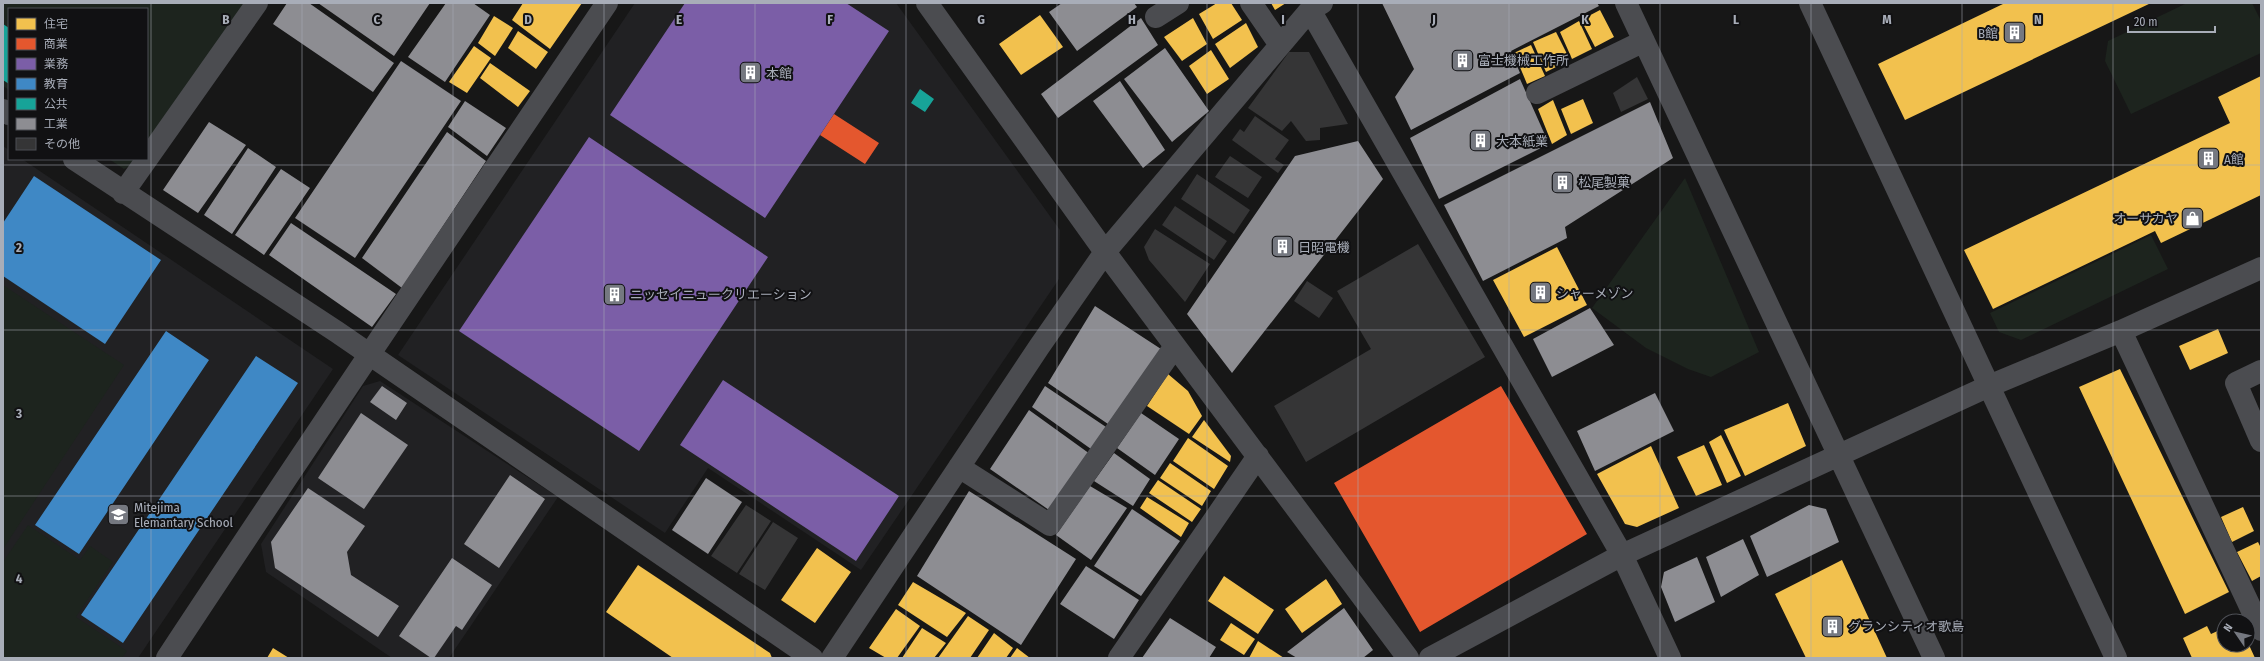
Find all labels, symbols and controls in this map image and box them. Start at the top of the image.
legend [8,8,148,160]
scale bar [2128,8,2215,34]
text: B [222,12,230,27]
text: C [374,12,381,27]
text: D [524,12,532,27]
text: E [676,12,682,27]
text: F [827,12,833,27]
text: G [977,12,985,27]
text: H [1128,12,1136,27]
text: I [1281,12,1285,27]
text: J [1431,12,1436,27]
text: K [1581,12,1589,27]
text: L [1733,12,1739,27]
text: M [1882,12,1892,27]
text: N [2034,12,2042,27]
text: 20 m [2134,15,2158,29]
text: 住宅 [44,17,68,31]
building icon: B館 [2001,20,2027,46]
place label: B館 [1978,26,1998,41]
text: 商業 [44,37,68,51]
building icon: 富士機械工作所 [1449,47,1475,73]
place label: 富士機械工作所 [1478,53,1569,68]
text: 業務 [44,57,68,71]
building icon: 本館 [737,60,763,86]
place label: 本館 [766,66,792,81]
text: 教育 [44,77,68,91]
text: 公共 [44,97,68,111]
text: 工業 [44,117,68,131]
building icon: 大本紙業 [1467,128,1493,154]
place label: 大本紙業 [1496,134,1548,149]
text: その他 [44,137,80,151]
building icon: A館 [2195,146,2221,172]
place label: A館 [2224,152,2244,167]
building icon: 松尾製菓 [1550,169,1576,195]
place label: 松尾製菓 [1578,175,1630,190]
shop icon: オーサカヤ [2180,205,2206,231]
place label: オーサカヤ [2113,211,2178,226]
building icon: 日昭電機 [1269,234,1295,260]
text: 2 [15,240,22,255]
place label: 日昭電機 [1298,240,1350,255]
building icon: シャーメゾン [1527,280,1553,306]
building icon: ニッセイニュークリエーション [601,281,627,307]
place label: シャーメゾン [1556,286,1633,301]
place label: ニッセイニュークリエーション [630,287,812,302]
text: 3 [15,406,22,421]
place label: Mitejima Elemantary School [134,500,233,530]
school or university icon: Mitejima Elemantary School [106,501,132,527]
text: 4 [16,571,23,586]
building icon: グランシティオ歌島 [1819,613,1845,639]
north arrow [2216,613,2256,653]
place label: グランシティオ歌島 [1848,619,1964,634]
text: N [2221,621,2235,634]

